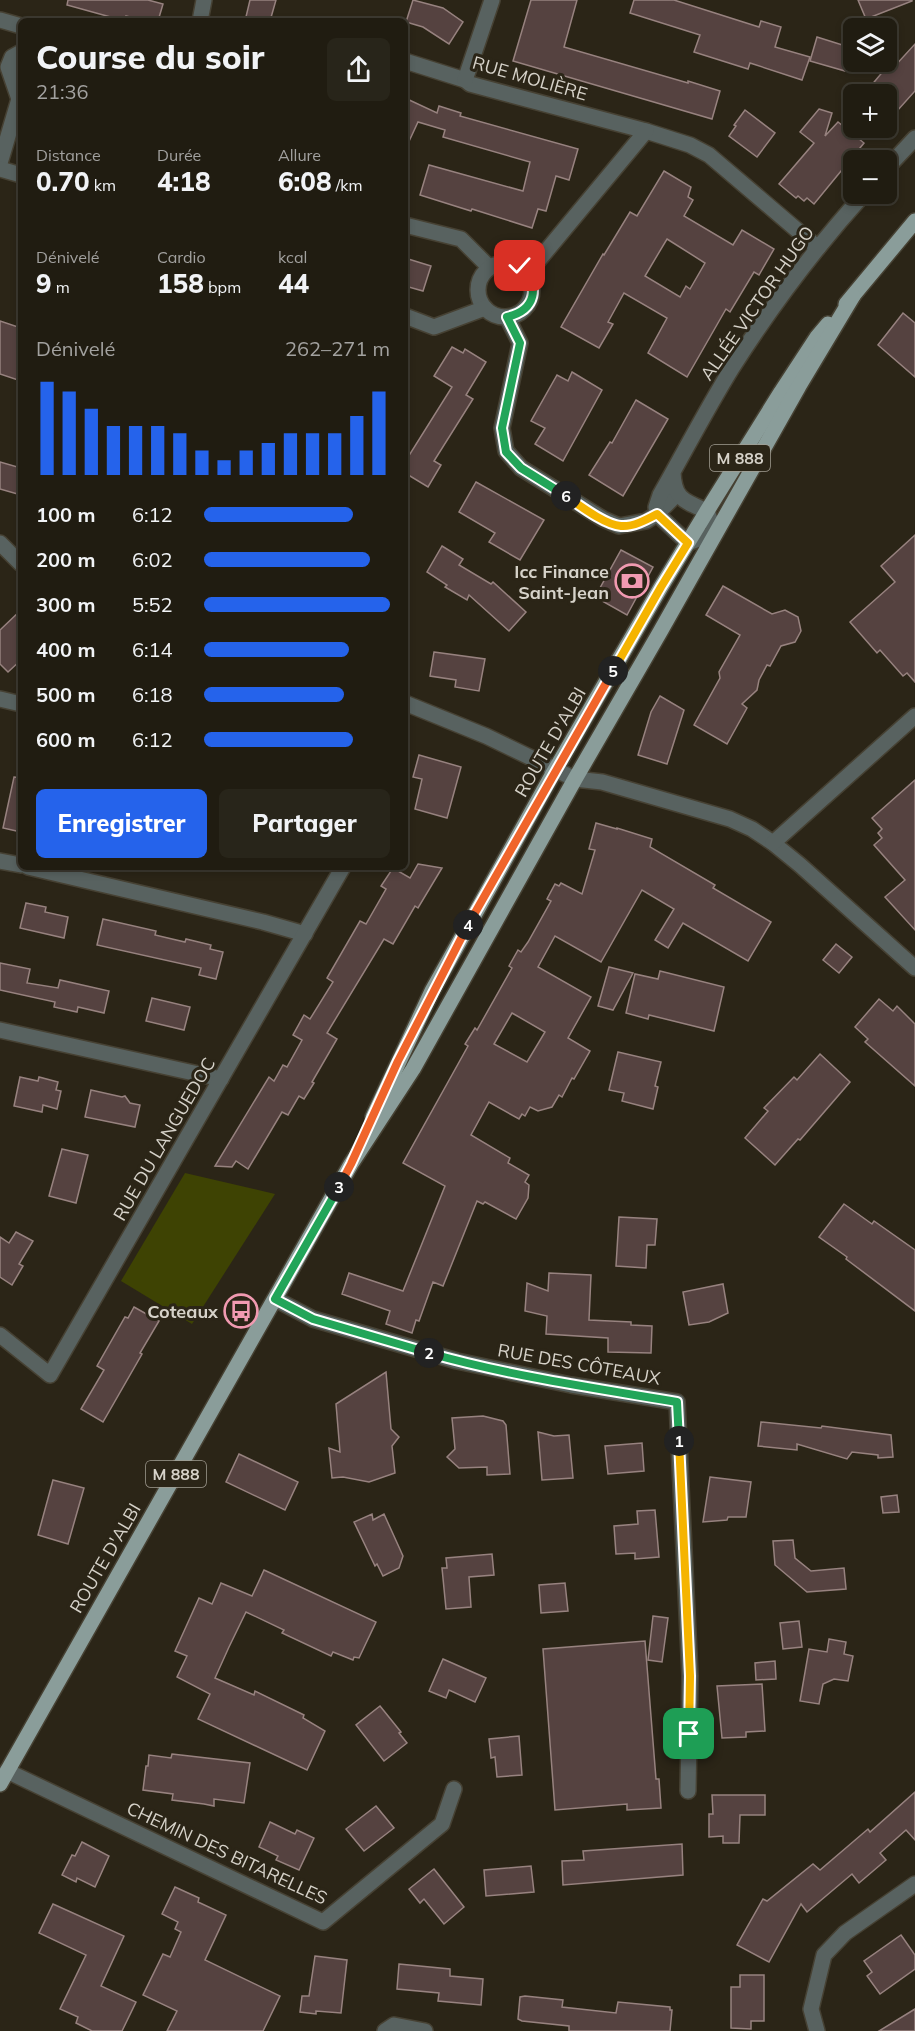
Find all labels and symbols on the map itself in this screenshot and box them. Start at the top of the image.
street label: RUE MOLIÈRE [470,51,590,105]
street label: ALLÉE VICTOR HUGO [695,221,819,385]
pin [494,240,545,291]
road number: M 888 [710,445,770,471]
pin: 6 [551,481,581,511]
place label: Icc Finance Saint-Jean [514,560,609,604]
bank icon: Icc Finance Saint-Jean [614,563,650,599]
pin: 5 [598,656,628,686]
street label: ROUTE D'ALBI [509,683,591,801]
pin: 4 [453,910,483,940]
street label: RUE DU LANGUEDOC [108,1053,220,1225]
pin: 3 [324,1172,354,1202]
bus stop icon: Coteaux [223,1293,259,1329]
place label: Coteaux [147,1300,219,1323]
pin: 2 [414,1338,444,1368]
street label: RUE DES CÔTEAUX [496,1338,662,1390]
pin: 1 [664,1426,694,1456]
road number: M 888 [146,1461,206,1487]
street label: ROUTE D'ALBI [64,1499,146,1617]
pin [663,1708,714,1759]
street label: CHEMIN DES BITARELLES [123,1796,331,1910]

